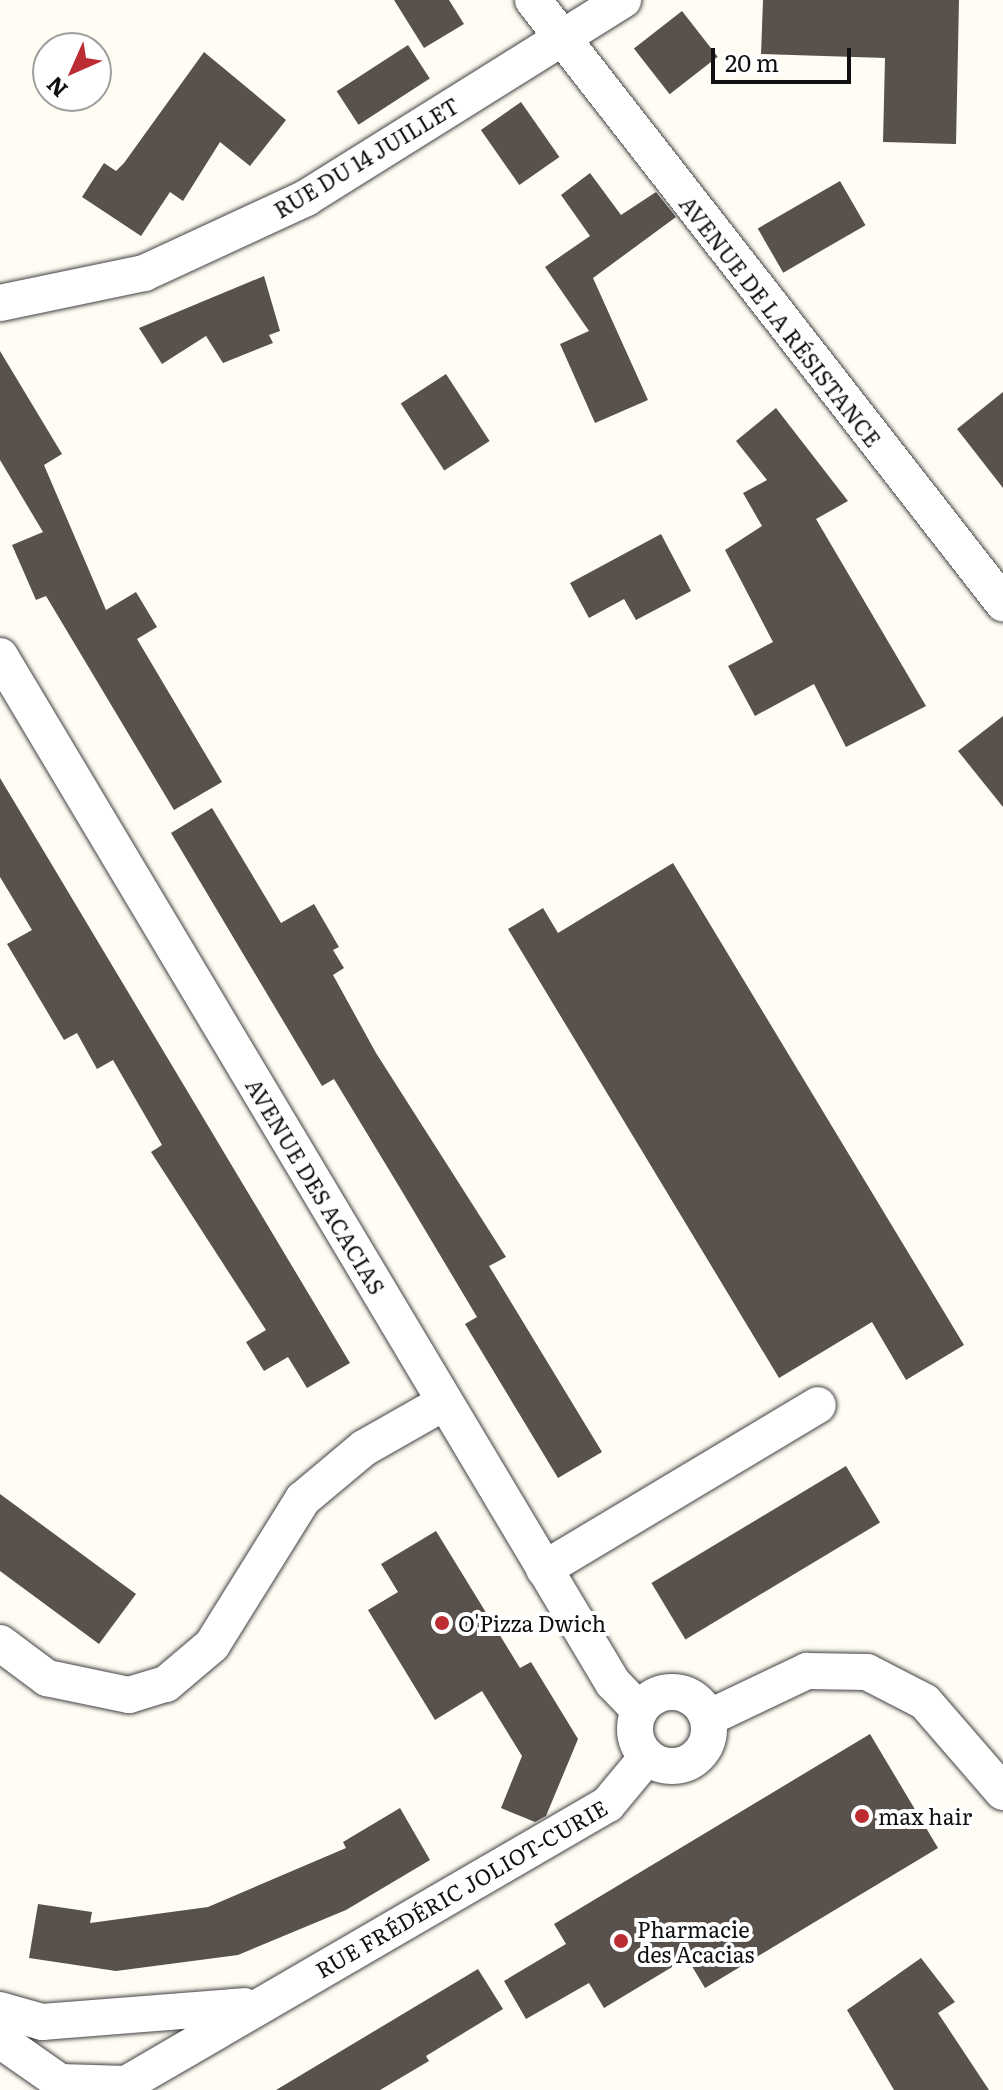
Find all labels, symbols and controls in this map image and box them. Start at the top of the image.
north arrow [32,32,112,112]
scale bar [715,32,855,82]
text: 20 m [725,44,779,79]
text: N [38,70,74,106]
street label: RUE DU 14 JUILLET [269,91,463,223]
street label: AVENUE DE LA RÉSISTANCE [675,190,887,452]
street label: AVENUE DES ACACIAS [241,1073,391,1299]
place label: O'Pizza Dwich [458,1610,606,1636]
marker: O'Pizza Dwich [433,1614,451,1632]
street label: RUE FRÉDÉRIC JOLIOT-CURIE [310,1793,612,1983]
place label: max hair [878,1803,972,1829]
marker: max hair [853,1807,871,1825]
place label: Pharmacie des Acacias [637,1915,754,1966]
marker: Pharmacie des Acacias [612,1932,630,1950]

